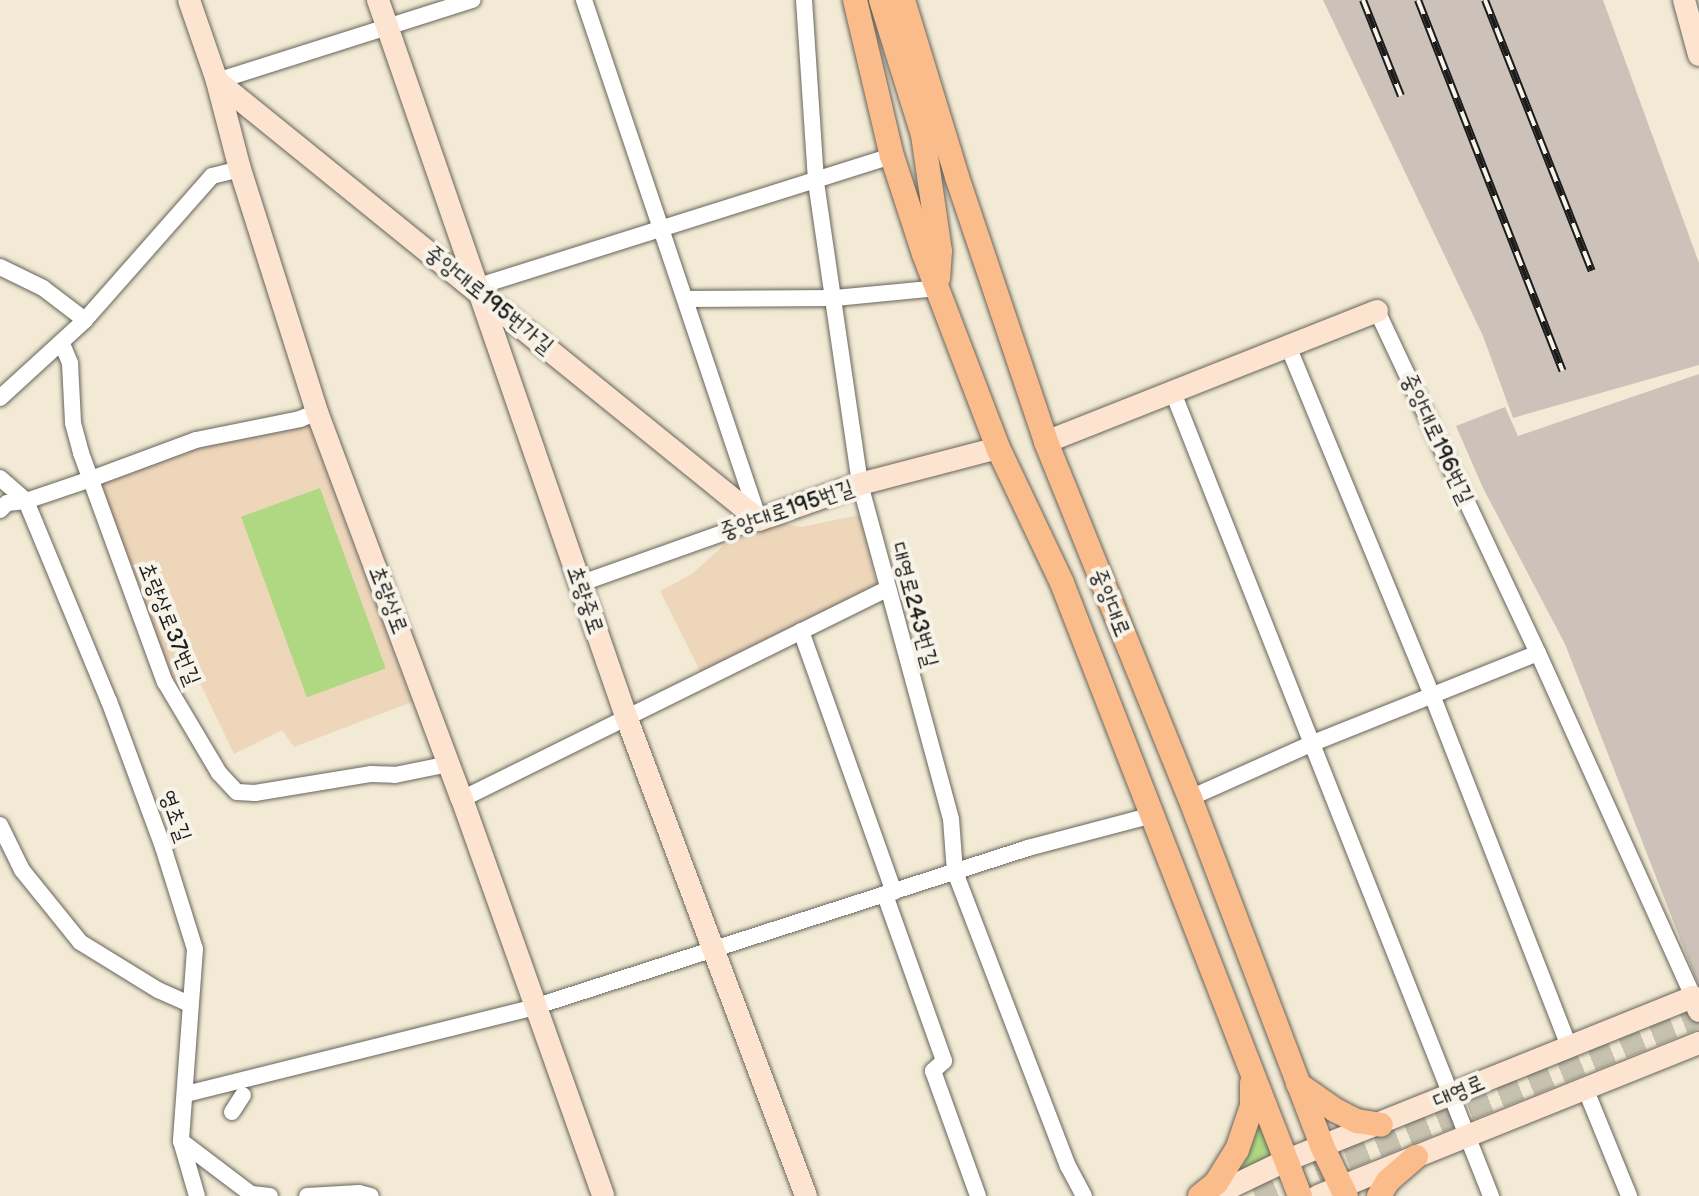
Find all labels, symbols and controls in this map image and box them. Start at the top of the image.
street label: 중앙대로195번가길 [419,240,559,360]
street label: 중앙대로196번길 [1395,370,1479,508]
street label: 중앙대로195번길 [716,475,858,545]
street label: 대영로243번길 [885,540,943,670]
street label: 초량상로37번길 [132,559,206,689]
street label: 초량상로 [363,562,413,638]
street label: 초량중로 [561,562,609,638]
street label: 중앙대로 [1084,565,1136,641]
street label: 영초길 [154,787,196,845]
street label: 대영로 [1429,1069,1489,1115]

